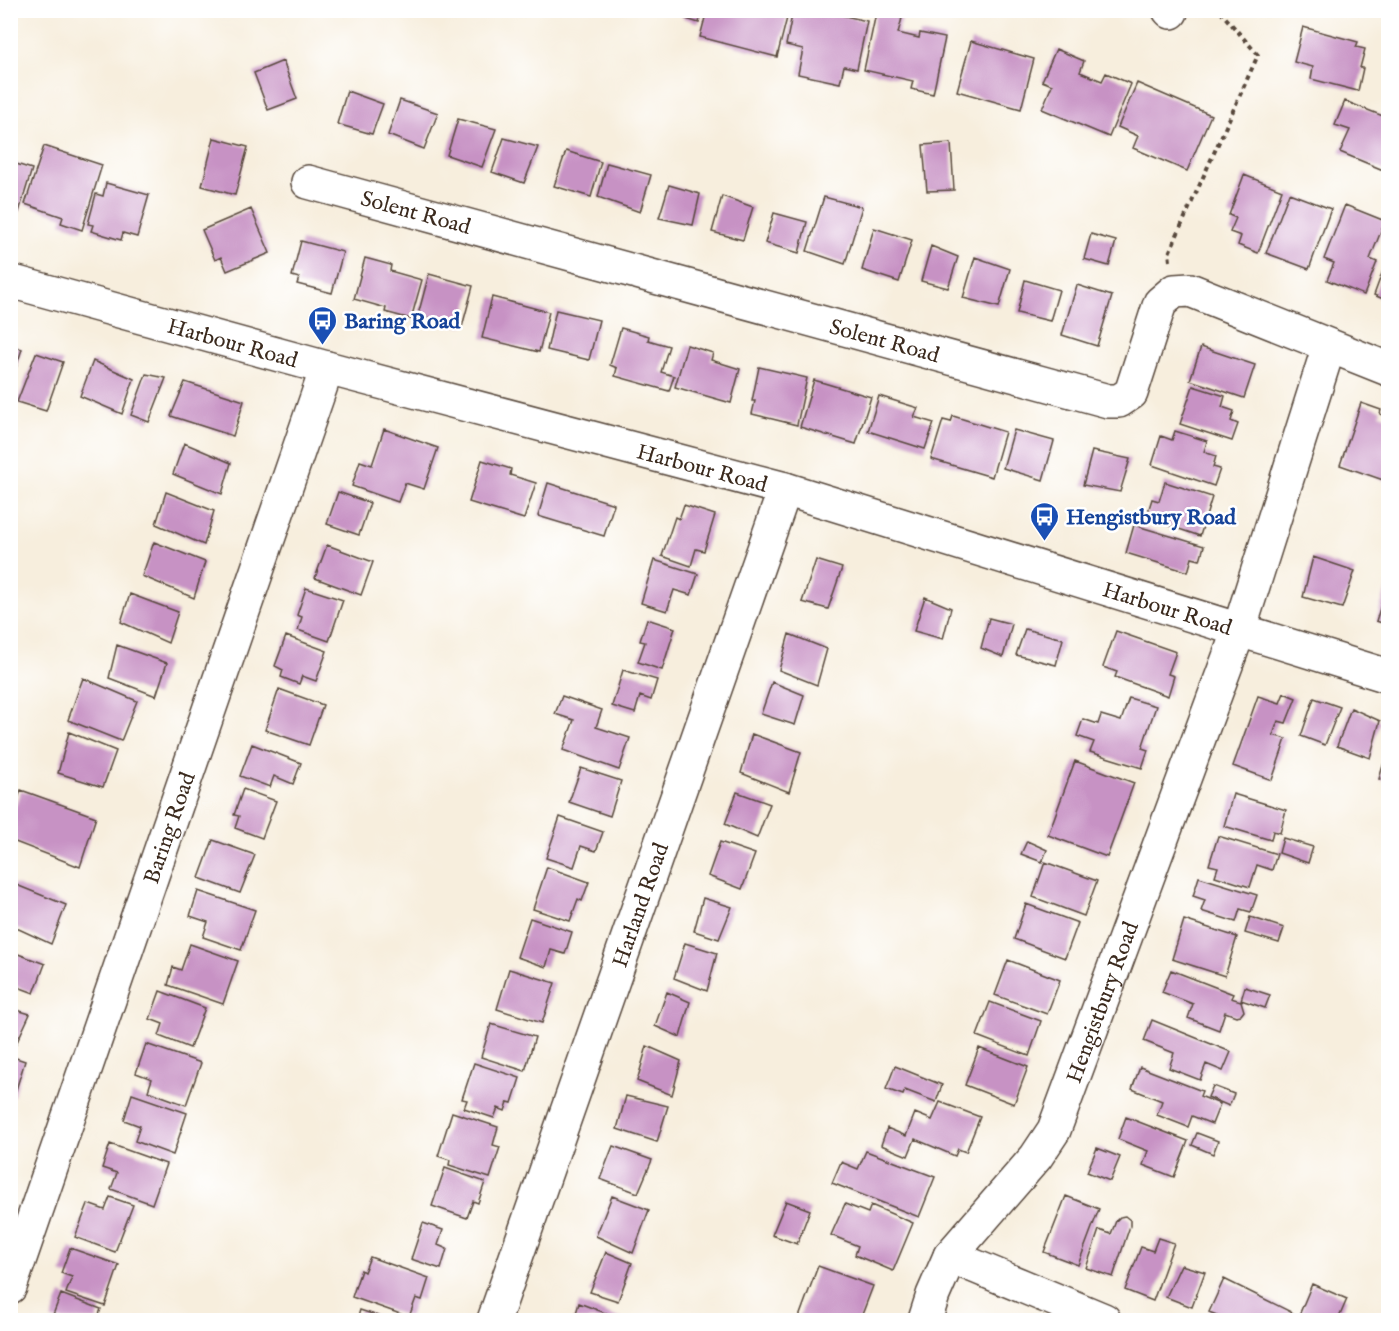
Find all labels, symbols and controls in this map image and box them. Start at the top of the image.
street label: Solent Road [357,185,474,242]
bus stop icon: Baring Road [307,304,339,346]
place label: Baring Road [344,308,461,336]
street label: Harbour Road [164,313,301,375]
street label: Solent Road [826,313,943,370]
street label: Harbour Road [633,438,771,500]
bus stop icon: Hengistbury Road [1029,500,1061,542]
place label: Hengistbury Road [1066,504,1237,532]
street label: Harbour Road [1099,576,1235,643]
street label: Baring Road [138,768,203,888]
street label: Harland Road [607,839,676,971]
street label: Hengistbury Road [1061,918,1146,1087]

